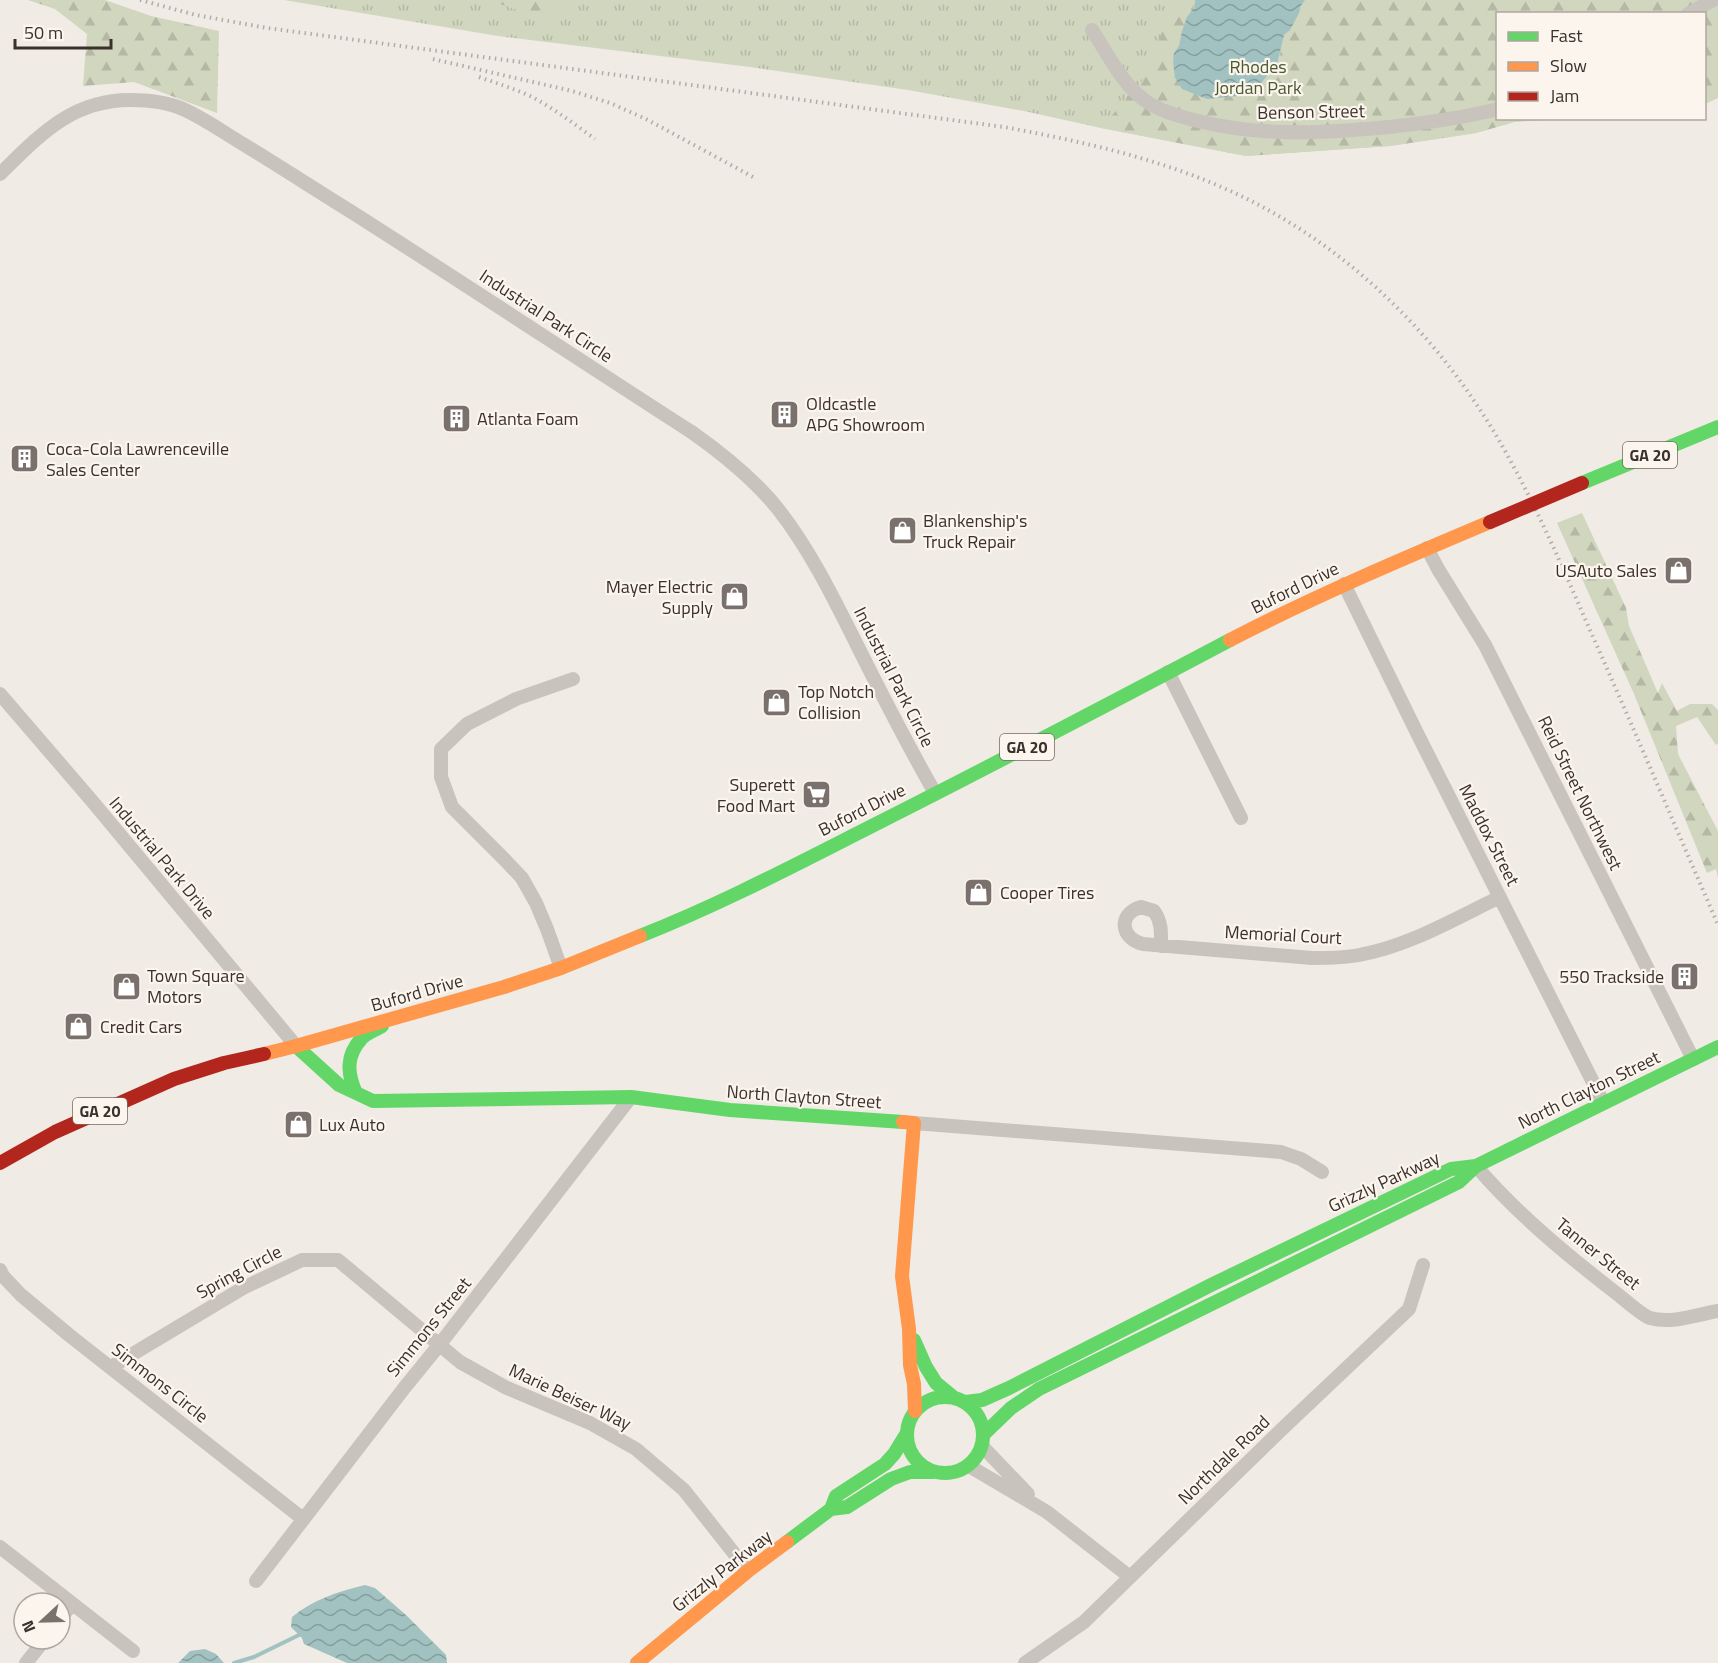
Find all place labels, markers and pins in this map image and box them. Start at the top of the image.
place label: Oldcastle APG Showroom [806,390,925,438]
building icon: Oldcastle APG Showroom [769,398,801,430]
building icon: Atlanta Foam [440,403,472,435]
place label: Atlanta Foam [477,405,579,432]
place label: Coca-Cola Lawrenceville Sales Center [46,435,229,483]
building icon: Coca-Cola Lawrenceville Sales Center [9,443,41,475]
place label: Blankenship's Truck Repair [923,507,1027,555]
shop icon: Blankenship's Truck Repair [886,515,918,547]
shop icon: USAuto Sales [1662,555,1694,587]
place label: USAuto Sales [1555,557,1657,584]
place label: Mayer Electric Supply [606,573,713,621]
shop icon: Mayer Electric Supply [718,581,750,613]
place label: Top Notch Collision [798,678,874,726]
shop icon: Top Notch Collision [761,686,793,718]
place label: Superett Food Mart [717,771,796,819]
supermarket icon: Superett Food Mart [800,779,832,811]
shop icon: Cooper Tires [963,877,995,909]
place label: Cooper Tires [1000,879,1094,906]
building icon: 550 Trackside [1669,961,1701,993]
place label: Town Square Motors [147,962,245,1010]
place label: 550 Trackside [1559,963,1664,990]
shop icon: Town Square Motors [110,970,142,1002]
shop icon: Credit Cars [63,1011,95,1043]
place label: Credit Cars [100,1013,182,1040]
shop icon: Lux Auto [282,1109,314,1141]
place label: Lux Auto [319,1111,385,1138]

